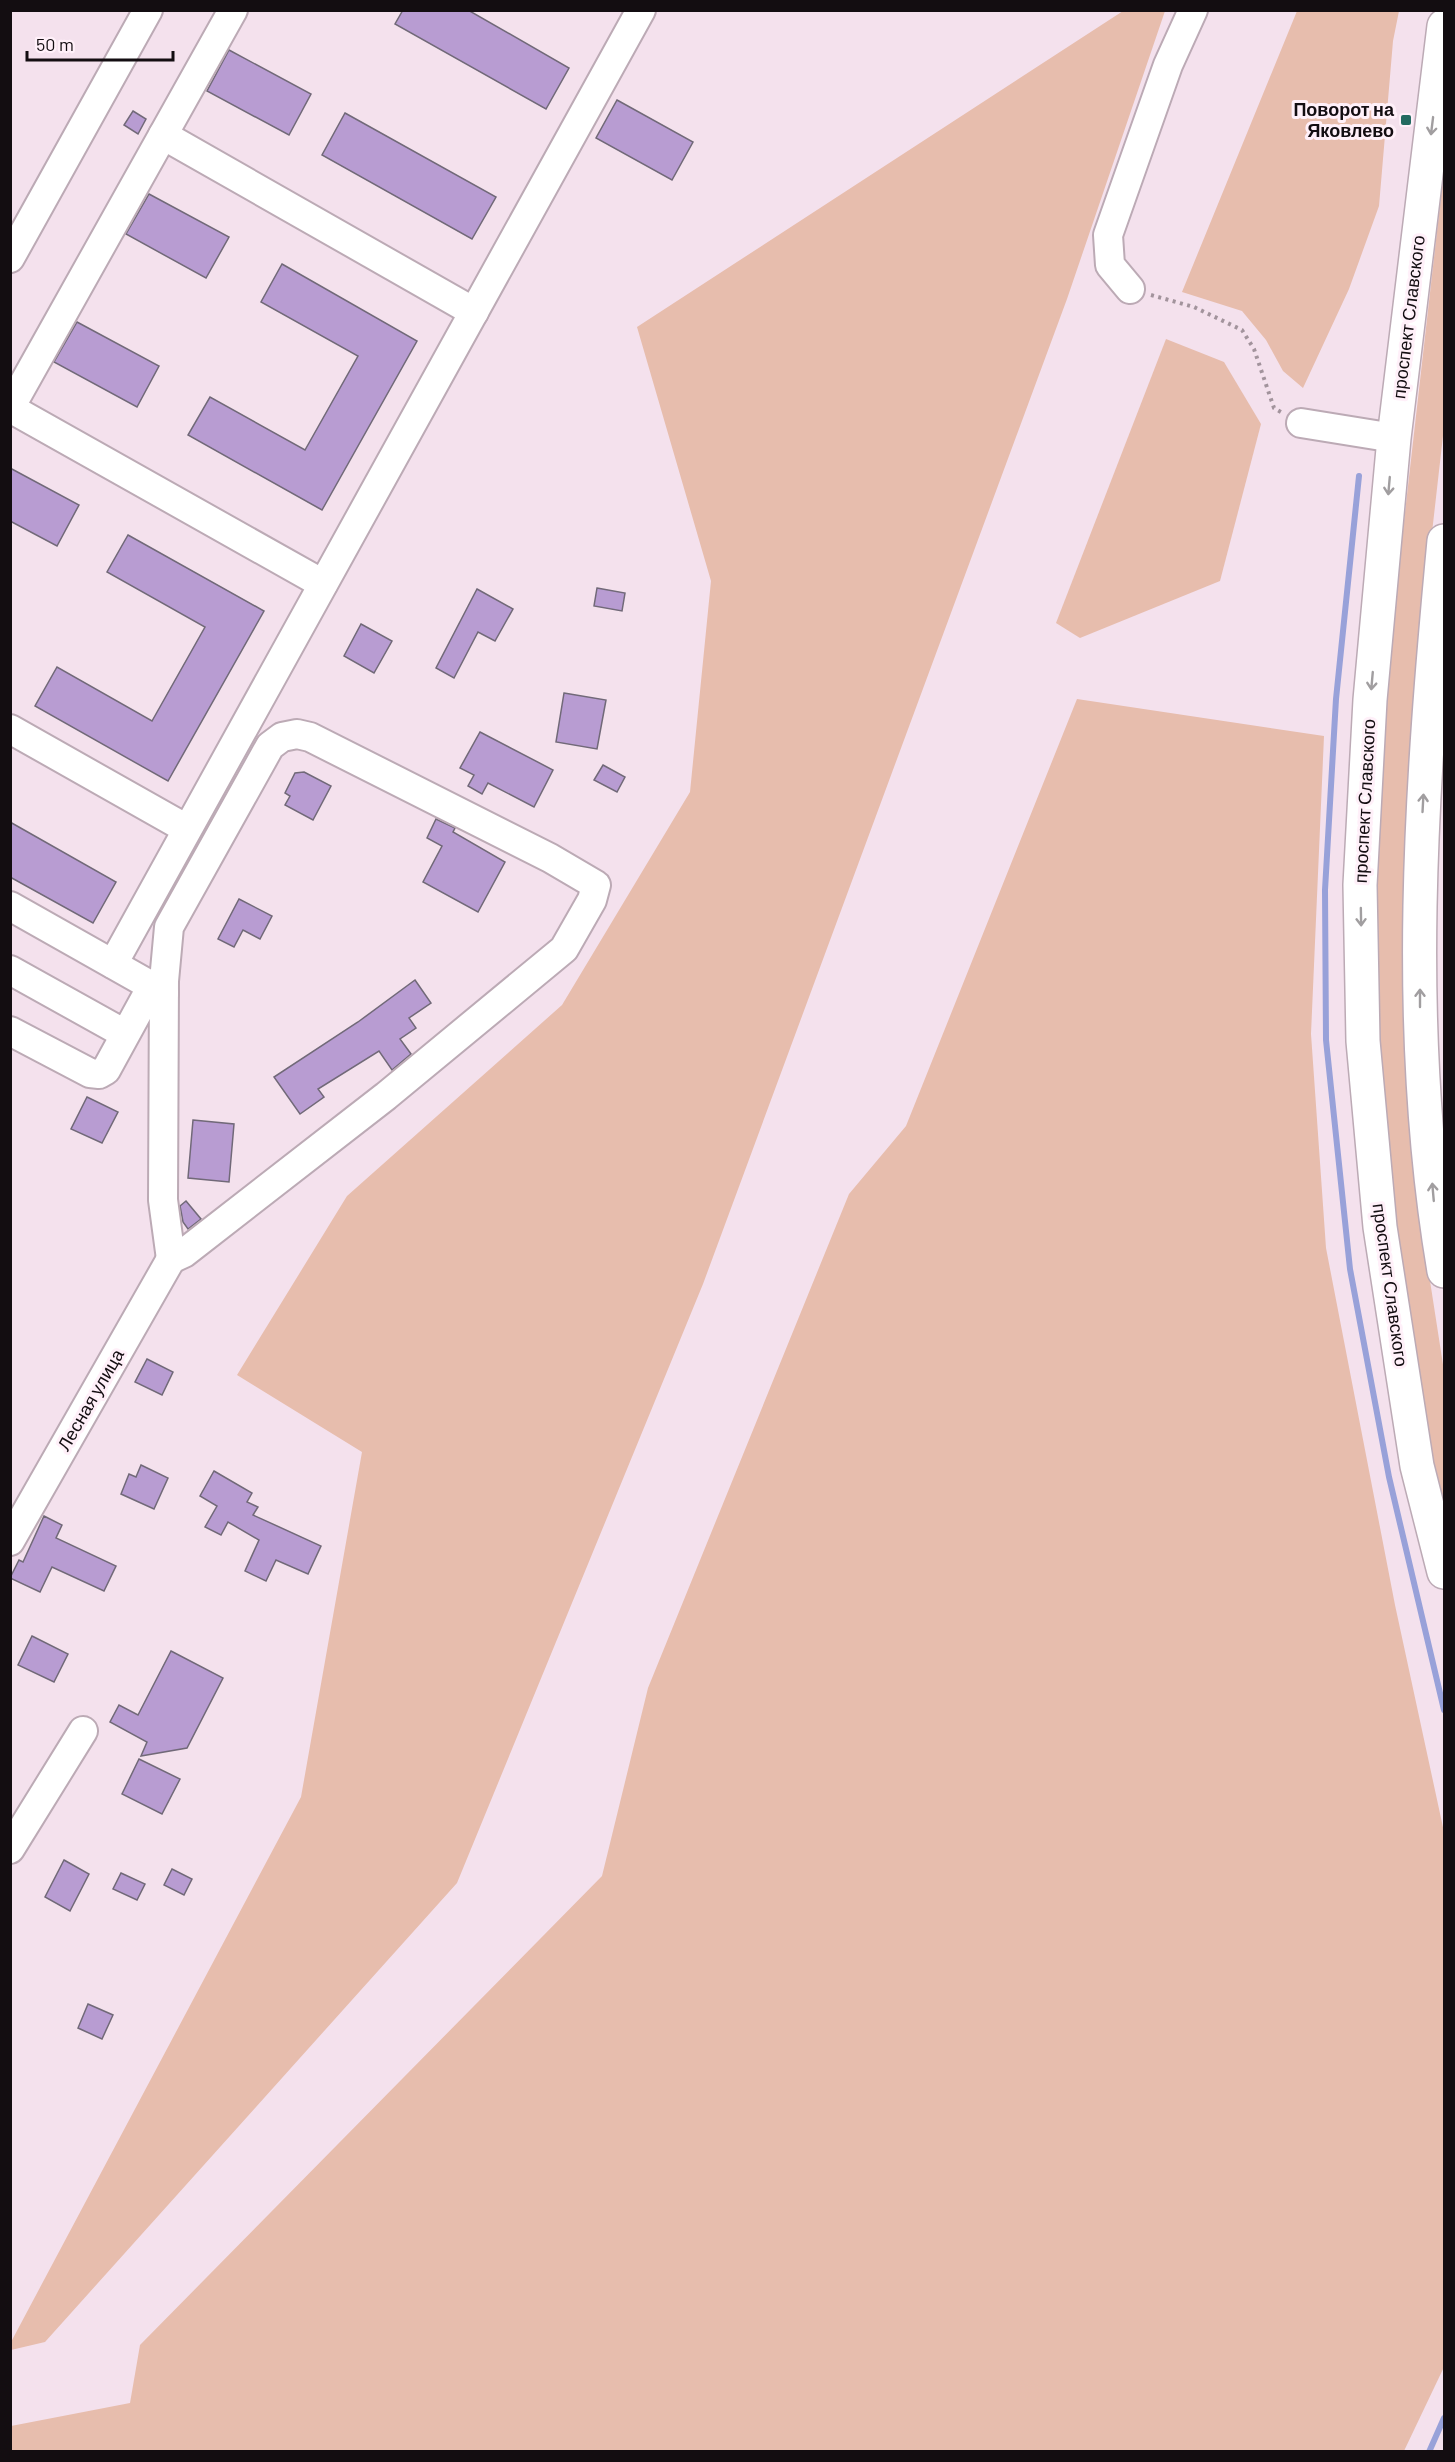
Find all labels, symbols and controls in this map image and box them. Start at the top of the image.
scale bar [27,24,172,62]
text: 50 m [36,33,74,55]
place label: Поворот на Яковлево [1293,98,1395,141]
marker: Поворот на Яковлево [1399,113,1413,127]
one-way arrow [1426,115,1437,135]
street label: проспект Славского [1387,234,1429,400]
one-way arrow [1383,476,1394,496]
one-way arrow [1366,670,1377,690]
street label: проспект Славского [1349,718,1379,884]
one-way arrow [1417,793,1428,813]
one-way arrow [1355,907,1367,927]
one-way arrow [1414,988,1426,1008]
one-way arrow [1427,1183,1438,1203]
street label: проспект Славского [1369,1202,1413,1368]
street label: Лесная улица [52,1344,129,1454]

